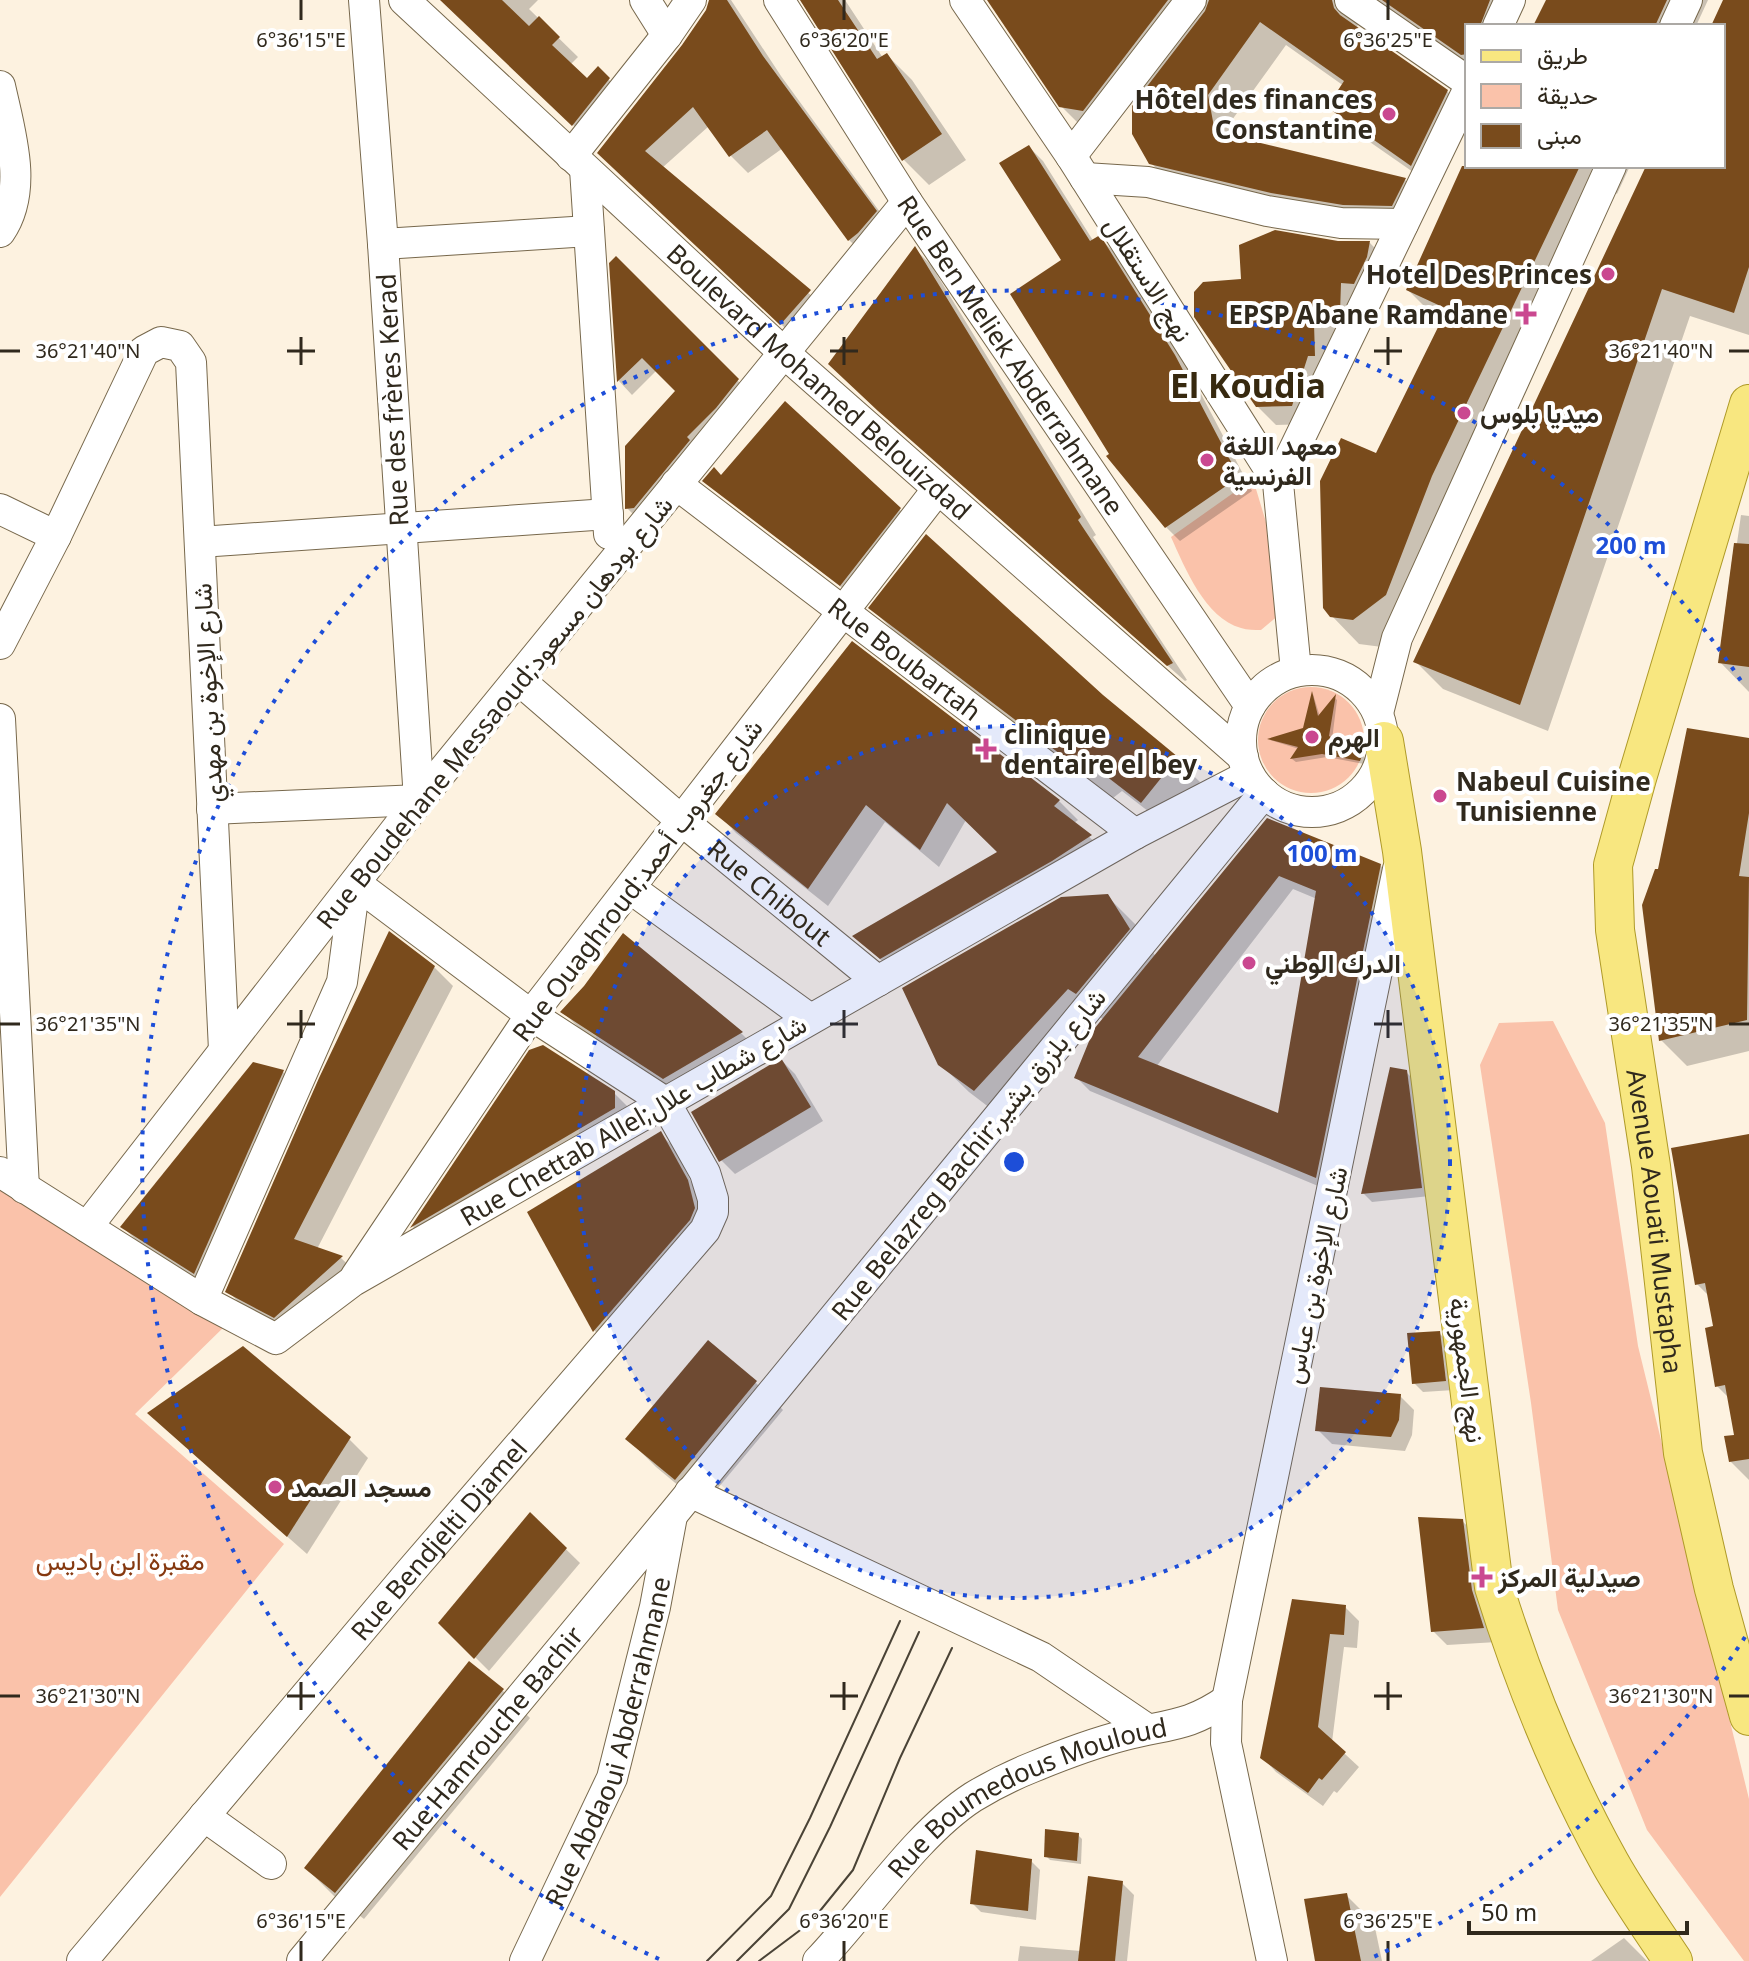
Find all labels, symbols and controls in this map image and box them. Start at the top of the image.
legend [1465,24,1725,168]
text: 6°36'15"E [256,26,346,53]
text: 6°36'20"E [799,26,889,53]
text: 6°36'25"E [1343,26,1433,53]
text: طريق [1537,38,1588,71]
text: حديقة [1537,78,1598,111]
place label: Hôtel des finances Constantine [1135,81,1373,147]
marker: Hôtel des finances Constantine [1380,105,1398,123]
text: مبنى [1537,118,1582,151]
street label: Rue Ben Meliek Abderrahmane [889,188,1133,522]
street label: نهج الاستقلال [1095,209,1202,349]
street label: Boulevard Mohamed Belouizdad [659,235,979,528]
place label: Hotel Des Princes [1366,256,1592,292]
marker: Hotel Des Princes [1599,265,1617,283]
street label: Rue des frères Kerad [367,273,417,527]
place label: EPSP Abane Ramdane [1228,296,1508,332]
marker: EPSP Abane Ramdane [1515,303,1537,325]
text: 36°21'40"N [35,337,141,364]
text: 36°21'40"N [1608,337,1714,364]
district label: El Koudia [1170,362,1326,408]
place label: ميديا بلوس [1480,395,1599,431]
marker: ميديا بلوس [1455,404,1473,422]
place label: معهد اللغة الفرنسية [1223,427,1337,493]
marker: معهد اللغة الفرنسية [1198,451,1216,469]
street label: Rue Boudehane Messaoud;شارع بودهان مسعود [307,488,681,937]
text: 200 m [1596,528,1666,561]
street label: شارع الإخوة بن مهدي [183,582,235,804]
street label: Rue Boubartah [821,589,989,729]
street label: Rue Ouaghroud;شارع جغروب أحمد [503,711,771,1050]
place label: clinique dentaire el bey [1004,716,1197,782]
place label: الهرم [1328,719,1380,755]
marker: الهرم [1303,728,1321,746]
marker: clinique dentaire el bey [975,738,997,760]
place label: Nabeul Cuisine Tunisienne [1456,763,1651,829]
marker: Nabeul Cuisine Tunisienne [1431,787,1449,805]
street label: Rue Chibout [700,831,839,954]
text: 100 m [1287,836,1357,869]
place label: الدرك الوطني [1265,945,1401,986]
marker: الدرك الوطني [1240,954,1258,972]
street label: Rue Belazreg Bachir;شارع بلزرق بشير [822,980,1114,1329]
street label: Rue Chettab Allel;شارع شطاب علال [453,1006,813,1235]
text: 36°21'35"N [35,1010,141,1037]
text: 36°21'35"N [1608,1010,1714,1037]
street label: Avenue Aouati Mustapha [1618,1067,1692,1376]
centre of rings [1000,1148,1028,1176]
street label: شارع الإخوة بن عباس [1274,1163,1357,1387]
street label: نهج الجمهورية [1440,1295,1495,1445]
street label: Rue Bendjelti Djamel [342,1431,535,1648]
place label: مسجد الصمد [291,1469,432,1505]
marker: مسجد الصمد [266,1478,284,1496]
park label: مقبرة ابن باديس [35,1542,205,1578]
place label: صيدلية المركز [1497,1559,1641,1595]
marker: صيدلية المركز [1473,1568,1491,1586]
street label: Rue Abdaoui Abderrahmane [536,1574,678,1912]
street label: Rue Hamrouche Bachir [383,1618,591,1858]
text: 36°21'30"N [35,1682,141,1709]
text: 36°21'30"N [1608,1682,1714,1709]
street label: Rue Boumedous Mouloud [879,1708,1170,1885]
scale bar [1469,1885,1687,1935]
text: 50 m [1481,1895,1537,1928]
text: 6°36'15"E [256,1907,346,1934]
text: 6°36'20"E [799,1907,889,1934]
text: 6°36'25"E [1343,1907,1433,1934]

